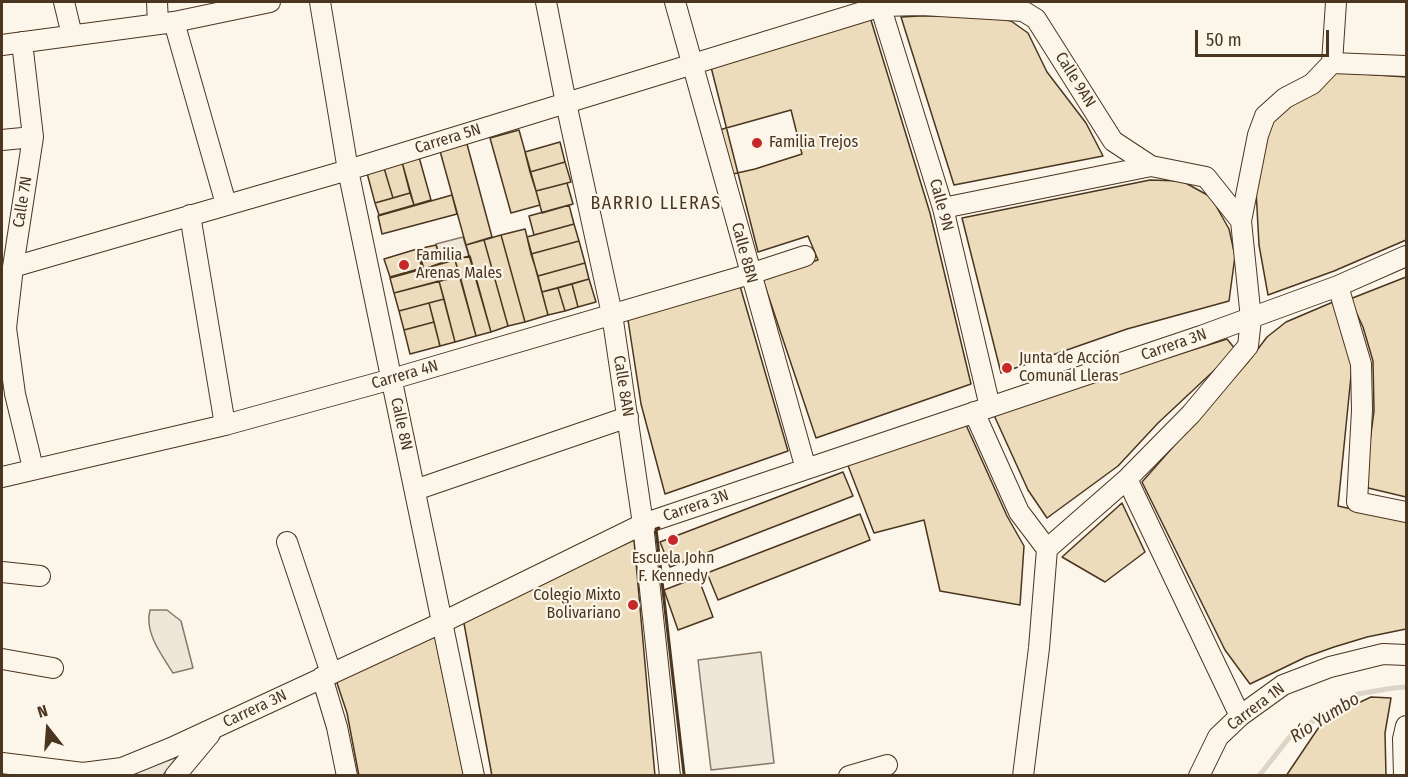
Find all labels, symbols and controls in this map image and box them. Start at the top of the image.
scale bar [1198,18,1332,56]
text: 50 m [1206,29,1242,51]
street label: Calle 9AN [1051,49,1099,111]
street label: Carrera 5N [413,120,483,158]
place label: Familia Trejos [769,133,858,153]
marker: Familia Trejos [750,136,764,150]
street label: Calle 7N [9,175,37,229]
street label: Calle 9N [925,177,957,233]
district label: BARRIO LLERAS [590,193,722,215]
street label: Calle 8BN [727,221,761,285]
place label: Familia Arenas Males [416,246,502,284]
marker: Familia Arenas Males [397,258,411,272]
street label: Carrera 3N [1139,325,1209,365]
place label: Junta de Acción Comunal Lleras [1019,349,1120,387]
street label: Calle 8AN [609,354,637,418]
street label: Carrera 4N [369,356,441,394]
marker: Junta de Acción Comunal Lleras [1000,361,1014,375]
street label: Calle 8N [386,396,416,452]
street label: Carrera 3N [661,486,731,526]
marker: Escuela John F. Kennedy [666,533,680,547]
place label: Escuela John F. Kennedy [632,549,714,587]
place label: Colegio Mixto Bolivariano [533,586,621,624]
marker: Colegio Mixto Bolivariano [626,598,640,612]
street label: Carrera 1N [1223,679,1289,735]
street label: Carrera 3N [220,686,290,732]
water label: Río Yumbo [1286,688,1364,748]
north arrow [18,699,78,759]
text: N [35,701,50,722]

